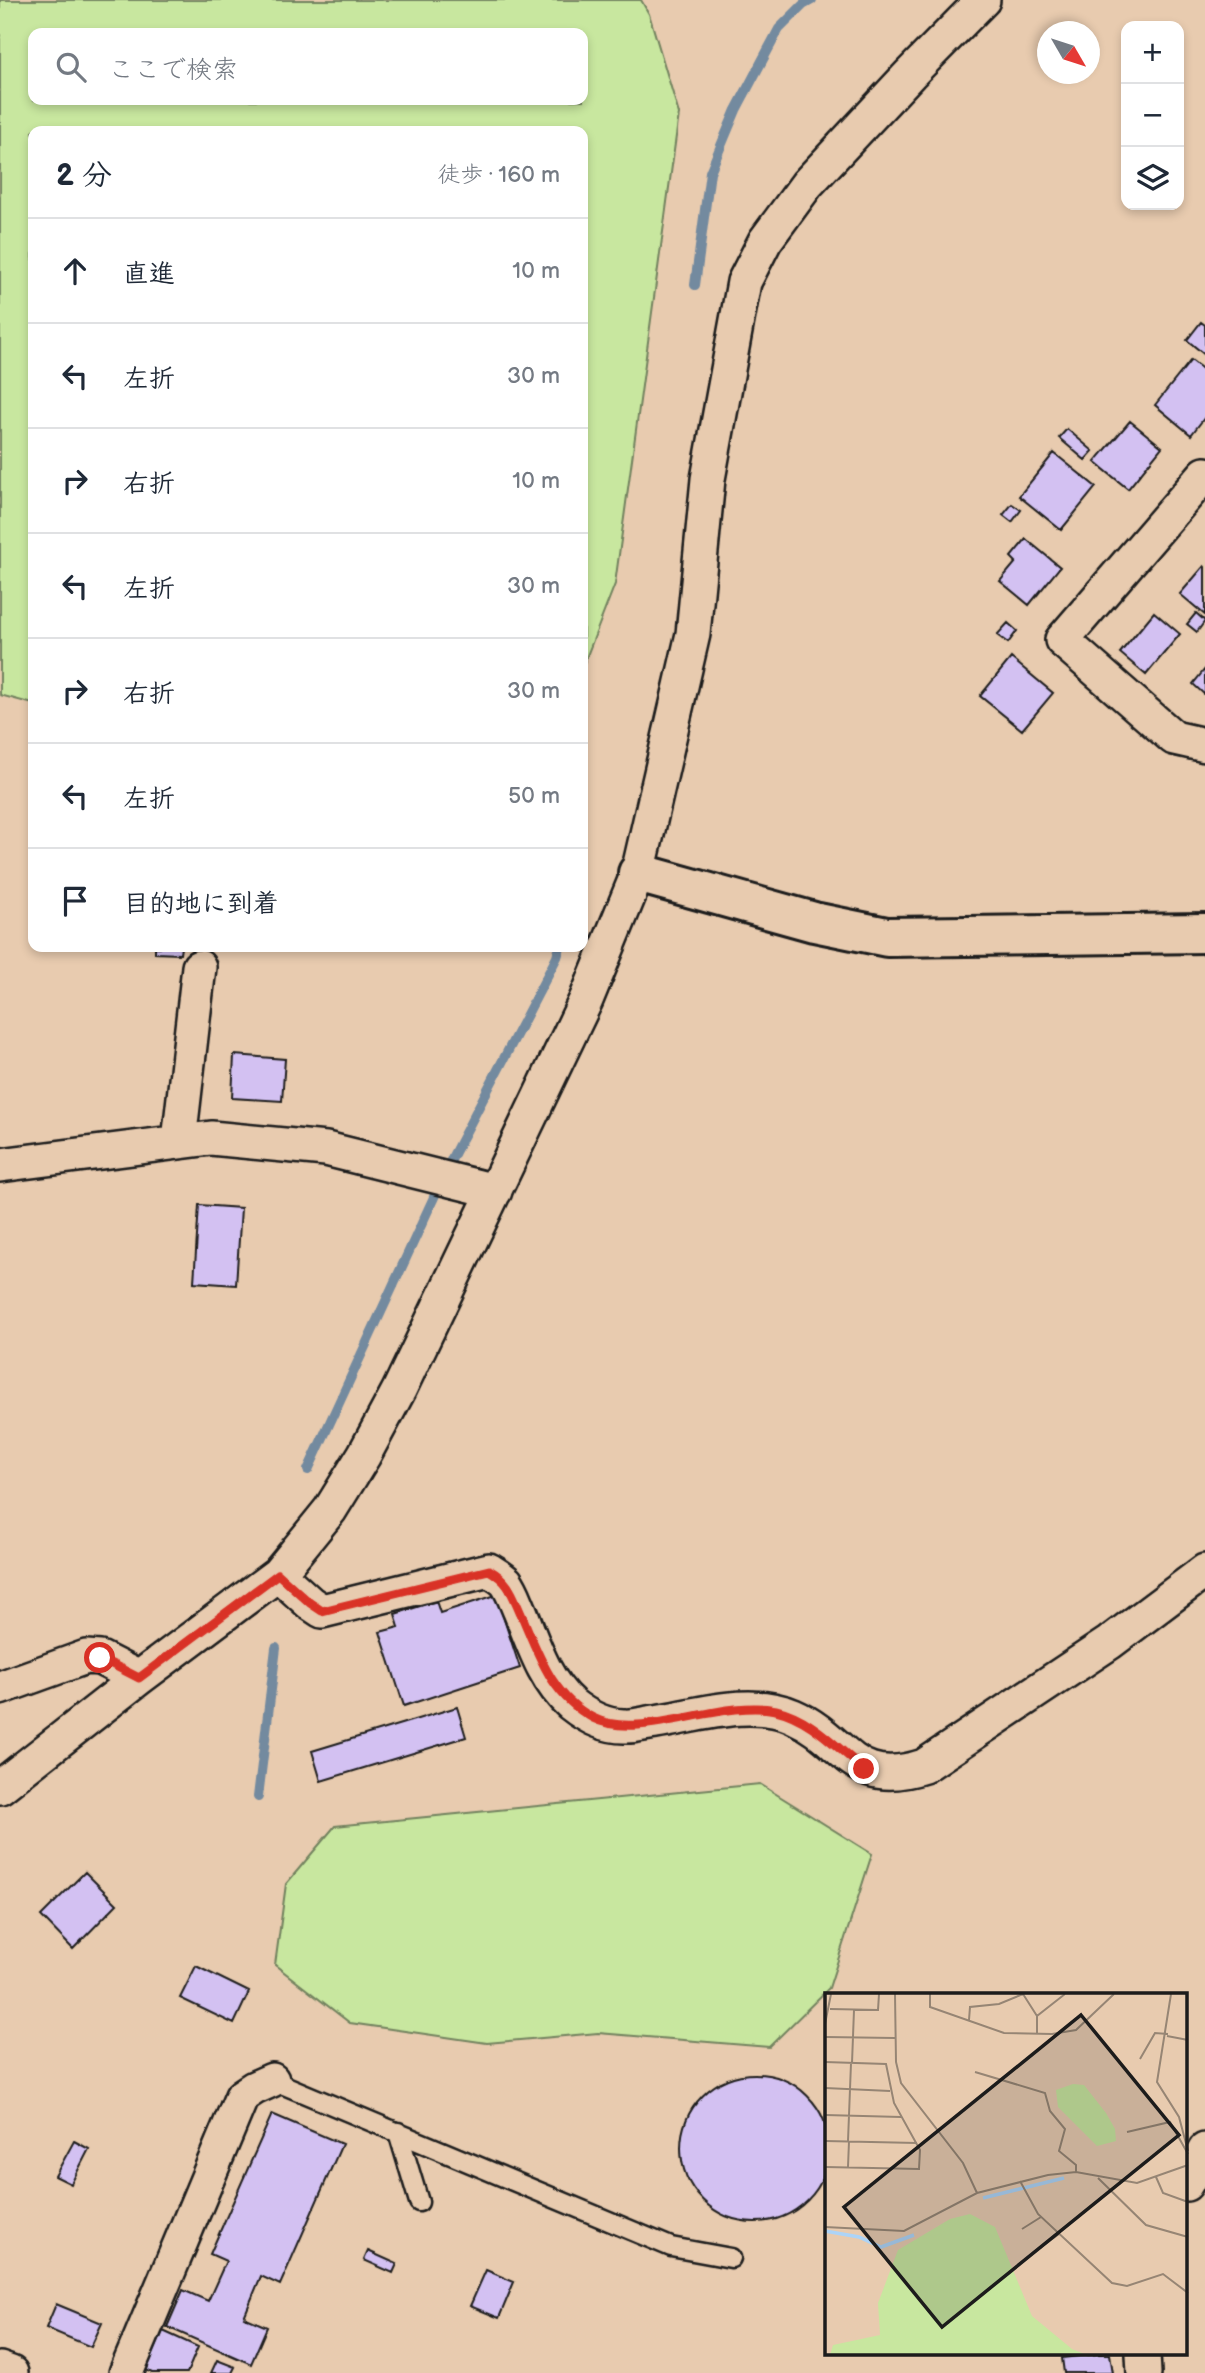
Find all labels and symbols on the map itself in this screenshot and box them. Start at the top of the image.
north arrow [1037,21,1100,84]
route start [84,1642,115,1673]
route end [848,1753,879,1784]
inset map [825,1993,1188,2356]

